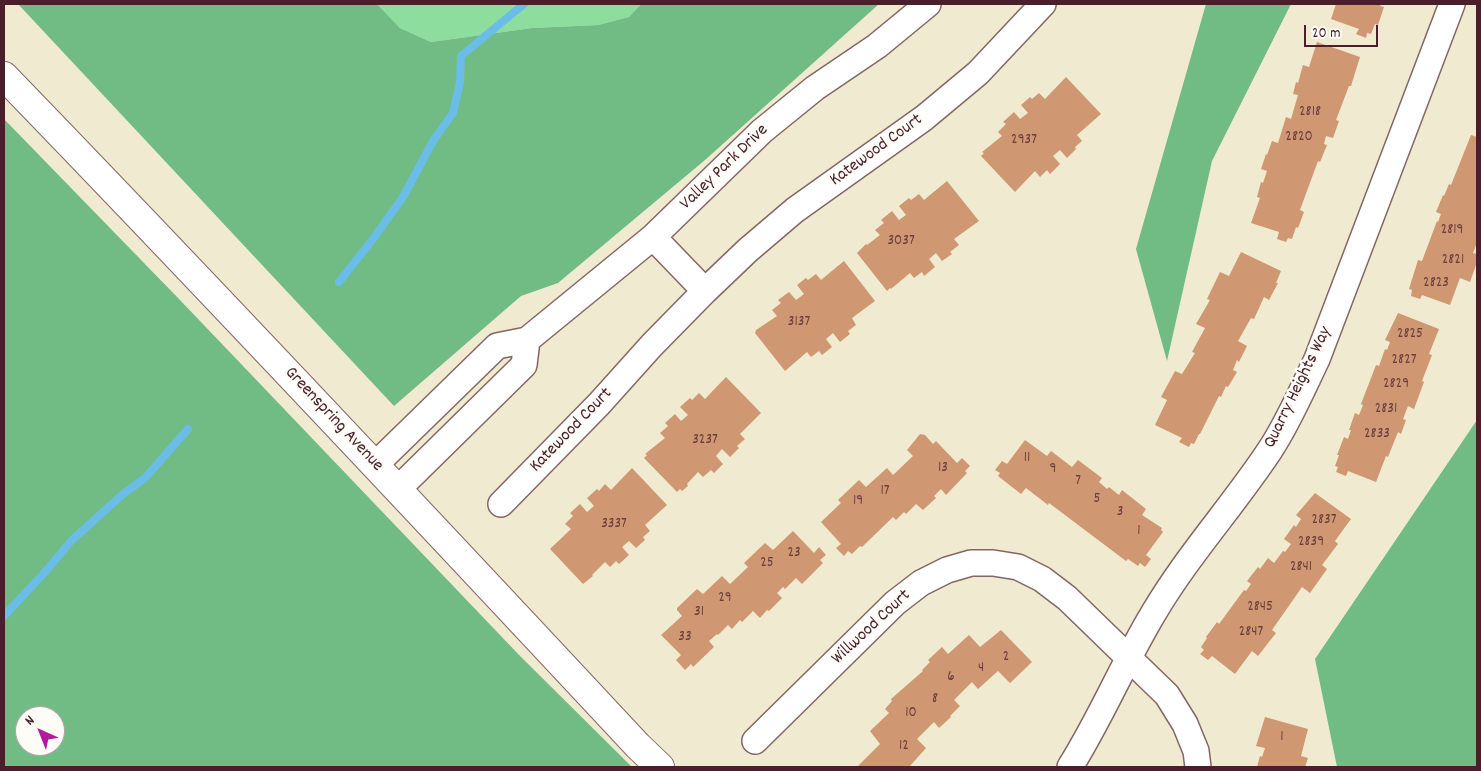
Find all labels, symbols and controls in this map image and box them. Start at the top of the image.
scale bar [1306,15,1380,47]
text: 20 m [1312,23,1340,45]
house number: 2818 [1299,104,1321,122]
street label: Katewood Court [826,110,928,192]
street label: Valley Park Drive [676,120,774,216]
house number: 2820 [1285,129,1313,147]
house number: 2937 [1011,132,1037,150]
house number: 2819 [1441,222,1463,240]
house number: 3037 [887,233,915,251]
house number: 2821 [1442,252,1464,270]
house number: 2823 [1423,275,1449,293]
house number: 3137 [788,314,810,332]
street label: Quarry Heights Way [1260,324,1338,452]
house number: 2825 [1397,326,1423,344]
house number: 2827 [1392,352,1416,370]
street label: Greenspring Avenue [279,363,387,477]
house number: 2829 [1383,376,1409,394]
street label: Katewood Court [526,384,618,478]
house number: 2831 [1375,401,1397,419]
house number: 2833 [1364,426,1390,444]
house number: 3237 [692,432,718,450]
house number: 11 [1024,450,1030,468]
house number: 13 [938,460,948,478]
house number: 9 [1050,461,1056,479]
house number: 7 [1075,473,1081,491]
house number: 17 [880,483,890,501]
house number: 5 [1094,491,1100,509]
house number: 19 [853,493,863,511]
house number: 3 [1117,504,1123,522]
house number: 2837 [1312,512,1336,530]
house number: 3337 [601,516,627,534]
house number: 1 [1137,523,1141,541]
house number: 2839 [1298,534,1324,552]
house number: 23 [787,545,801,563]
house number: 25 [760,555,774,573]
house number: 2841 [1290,559,1312,577]
street label: Willwood Court [828,586,916,670]
house number: 29 [718,590,732,608]
house number: 2845 [1247,599,1273,617]
house number: 31 [694,604,704,622]
house number: 2847 [1239,624,1263,642]
house number: 33 [678,629,692,647]
house number: 2 [1003,649,1009,667]
house number: 4 [978,660,984,678]
house number: 6 [947,669,955,687]
house number: 8 [932,691,938,709]
house number: 10 [905,705,917,723]
north arrow [15,706,65,756]
text: N [21,711,40,731]
house number: 1 [1280,729,1284,747]
house number: 12 [899,738,909,756]

